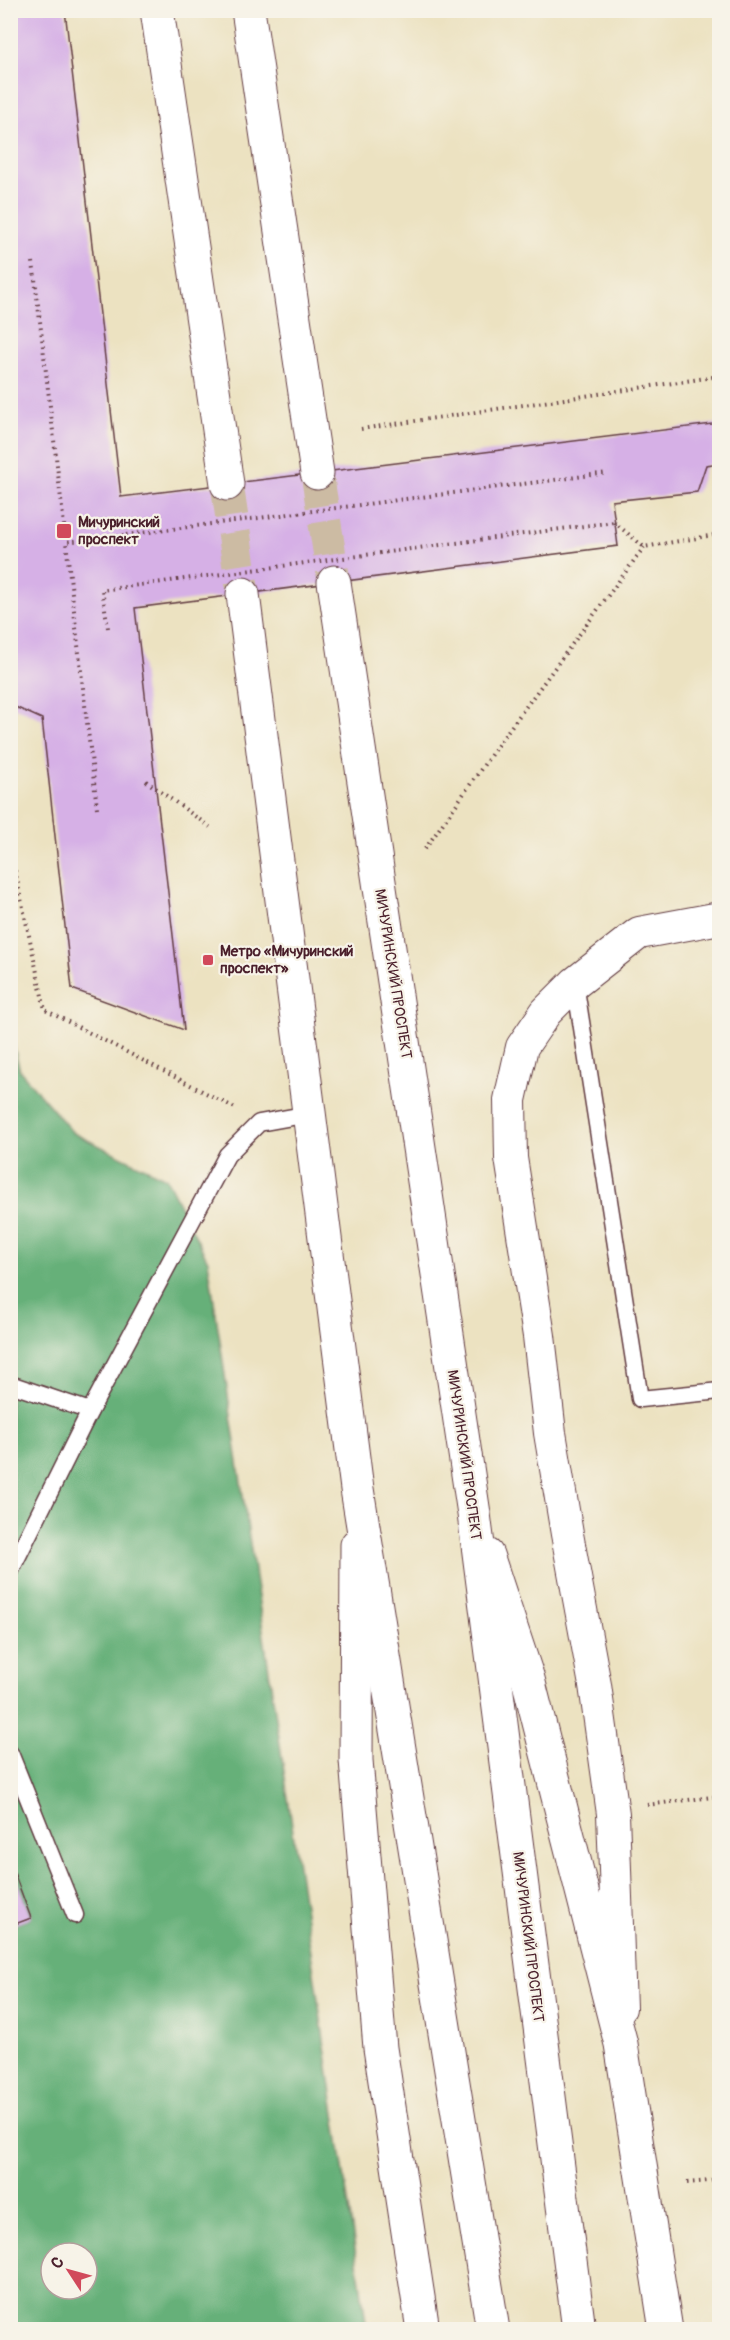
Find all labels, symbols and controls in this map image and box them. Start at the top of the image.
place label: Мичуринский проспект [78,513,160,549]
marker: Мичуринский проспект [55,522,73,540]
street label: МИЧУРИНСКИЙ ПРОСПЕКТ [370,888,416,1060]
place label: Метро «Мичуринский проспект» [220,942,354,978]
marker: Метро «Мичуринский проспект» [201,953,215,967]
street label: МИЧУРИНСКИЙ ПРОСПЕКТ [443,1369,485,1541]
street label: МИЧУРИНСКИЙ ПРОСПЕКТ [508,1851,548,2023]
north arrow [39,2241,99,2301]
text: С [47,2253,69,2273]

